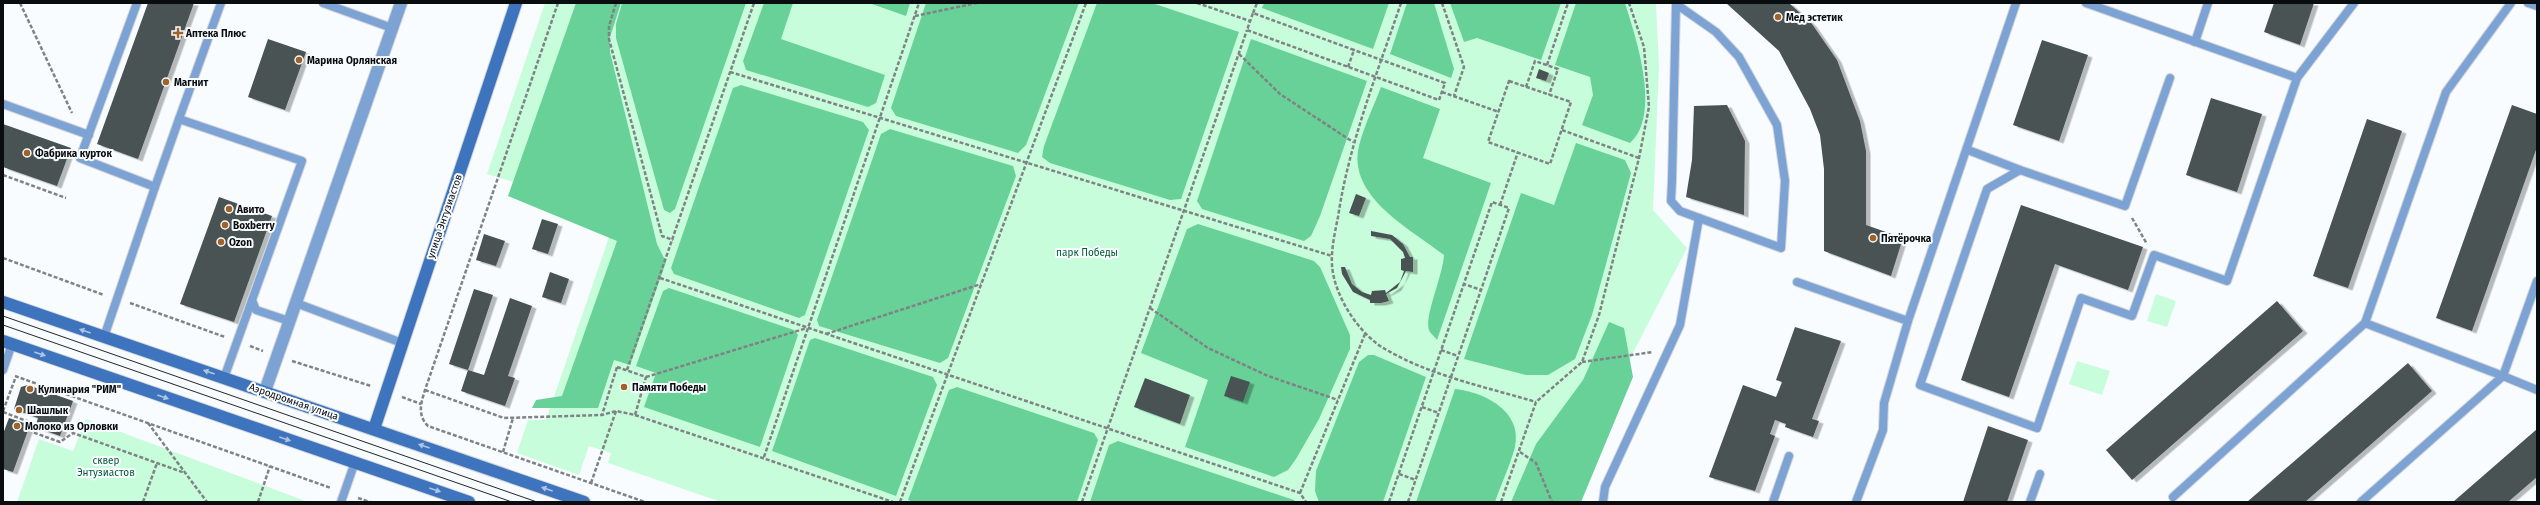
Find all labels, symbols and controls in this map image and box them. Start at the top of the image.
marker: Мед эстетик [1773,12,1783,22]
place label: Мед эстетик [1786,12,1843,24]
marker: Аптека Плюс [173,28,183,38]
place label: Аптека Плюс [185,28,246,40]
marker: Марина Орлянская [294,55,304,65]
place label: Марина Орлянская [307,55,397,67]
marker: Магнит [161,77,171,87]
place label: Магнит [174,77,208,89]
marker: Фабрика курток [22,148,32,158]
place label: Фабрика курток [35,148,112,160]
street label: улица Энтузиастов [425,172,465,260]
marker: Авито [224,204,234,214]
place label: Авито [236,204,265,216]
marker: Boxberry [220,220,230,230]
place label: Boxberry [233,220,276,232]
marker: Пятёрочка [1868,233,1878,243]
place label: Пятёрочка [1881,233,1932,245]
marker: Ozon [216,237,226,247]
place label: Ozon [229,237,252,249]
park label: парк Победы [1056,247,1118,259]
one-way arrow [79,327,91,333]
one-way arrow [34,351,46,357]
one-way arrow [202,369,214,375]
street label: Аэродромная улица [247,381,340,423]
marker: Памяти Победы [619,382,629,392]
place label: Памяти Победы [632,382,706,394]
marker: Кулинария "РИМ" [25,384,35,394]
place label: Кулинария "РИМ" [38,384,121,396]
one-way arrow [157,394,169,400]
marker: Шашлык [14,405,24,415]
place label: Шашлык [27,405,69,417]
marker: Молоко из Орловки [12,421,22,431]
place label: Молоко из Орловки [25,421,118,433]
one-way arrow [280,436,292,442]
one-way arrow [418,443,430,449]
park label: сквер Энтузиастов [77,455,135,479]
one-way arrow [541,486,553,492]
one-way arrow [429,488,441,494]

